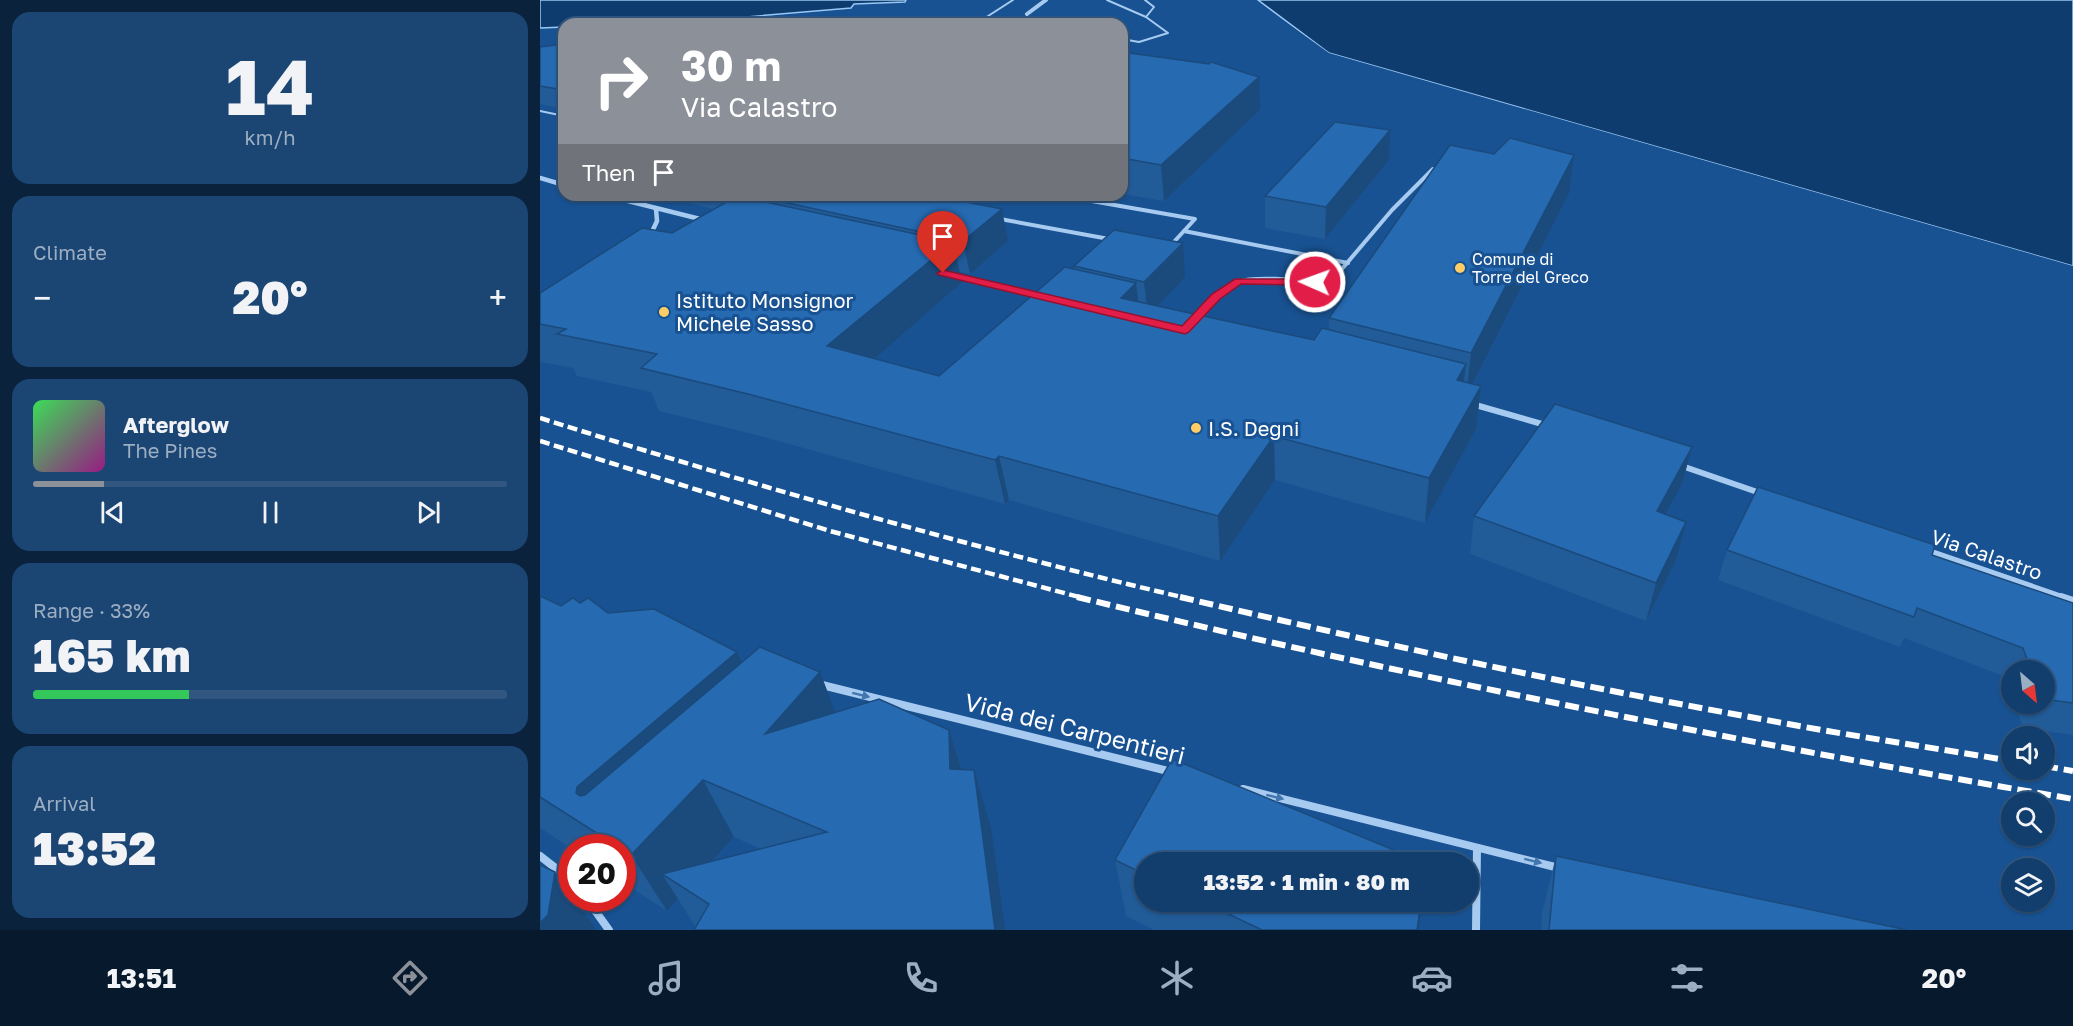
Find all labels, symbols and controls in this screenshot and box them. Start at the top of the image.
text: 14 [226,39,314,132]
text: 30 m [681,40,781,90]
icon: right [582,42,660,120]
text: Via Calastro [681,91,837,123]
text: km/h [245,125,295,149]
icon: arrive [647,156,680,189]
text: Then [582,159,635,186]
pin [917,211,968,273]
icon: arrive [926,220,959,253]
text: Climate [33,240,107,264]
place label: Comune di Torre del Greco [1472,249,1589,287]
position arrow [1283,250,1347,314]
marker: Comune di Torre del Greco [1453,261,1467,275]
text: 20° [232,270,308,324]
text: − [33,278,51,317]
text: + [489,278,507,317]
place label: Istituto Monsignor Michele Sasso [676,288,853,335]
marker: Istituto Monsignor Michele Sasso [657,305,671,319]
text: Afterglow [123,411,229,438]
place label: I.S. Degni [1208,416,1299,440]
marker: I.S. Degni [1189,421,1203,435]
text: The Pines [123,438,217,462]
icon: previous [96,496,129,529]
icon: pause [254,496,287,529]
icon: next [412,496,445,529]
street label: Via Calastro [1928,524,2046,584]
text: Range · 33% [33,598,150,622]
text: 165 km [33,628,191,682]
north arrow [2001,660,2055,714]
map controls [2001,660,2055,912]
street label: Vida dei Carpentieri [962,687,1188,769]
one-way arrow [852,690,870,700]
button: sound [2001,726,2055,780]
text: Arrival [33,791,96,815]
button: search [2001,792,2055,846]
one-way arrow [1265,793,1284,803]
text: 13:52 [33,821,156,875]
speed limit sign: 20 [558,834,636,912]
one-way arrow [1524,857,1543,867]
button: layers [2001,858,2055,912]
text: 13:52 · 1 min · 80 m [1203,868,1410,895]
icon: directions [389,957,431,999]
icon: music [645,957,687,999]
icon: phone [900,957,942,999]
icon: climate [1156,957,1198,999]
icon: car [1411,957,1453,999]
icon: filters [1666,957,1708,999]
text: 13:51 [107,962,176,994]
text: 20° [1922,962,1966,994]

